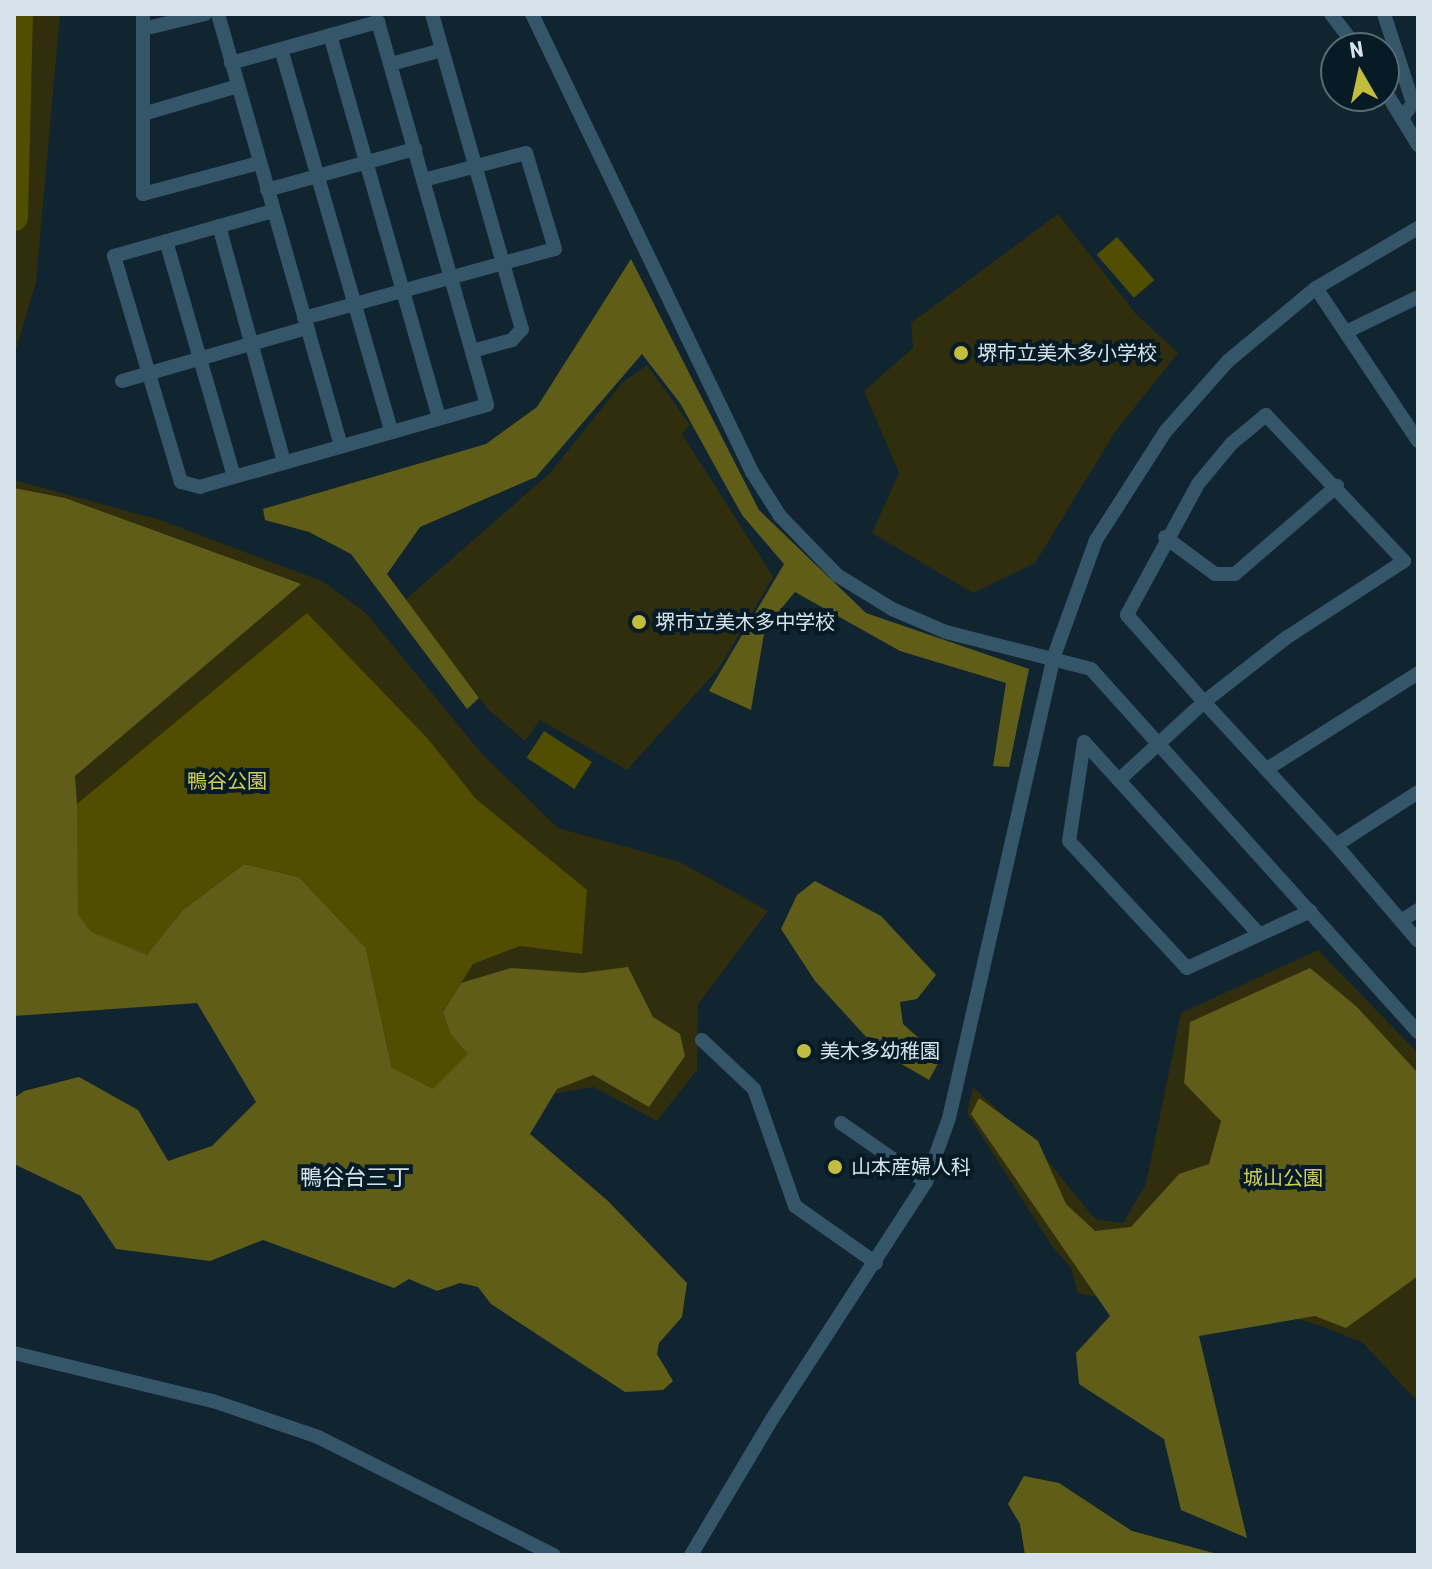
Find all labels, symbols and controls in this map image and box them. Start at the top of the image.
north arrow [1320,32,1400,112]
text: N [1348,36,1365,63]
place label: 堺市立美木多小学校 [977,341,1157,365]
marker: 堺市立美木多小学校 [952,344,970,362]
place label: 堺市立美木多中学校 [655,610,835,634]
marker: 堺市立美木多中学校 [630,613,648,631]
park label: 鴨谷公園 [187,769,267,793]
place label: 美木多幼稚園 [820,1039,940,1063]
marker: 美木多幼稚園 [795,1042,813,1060]
place label: 山本産婦人科 [851,1155,971,1179]
marker: 山本産婦人科 [826,1158,844,1176]
district label: 鴨谷台三丁 [300,1165,410,1191]
park label: 城山公園 [1243,1166,1323,1190]

